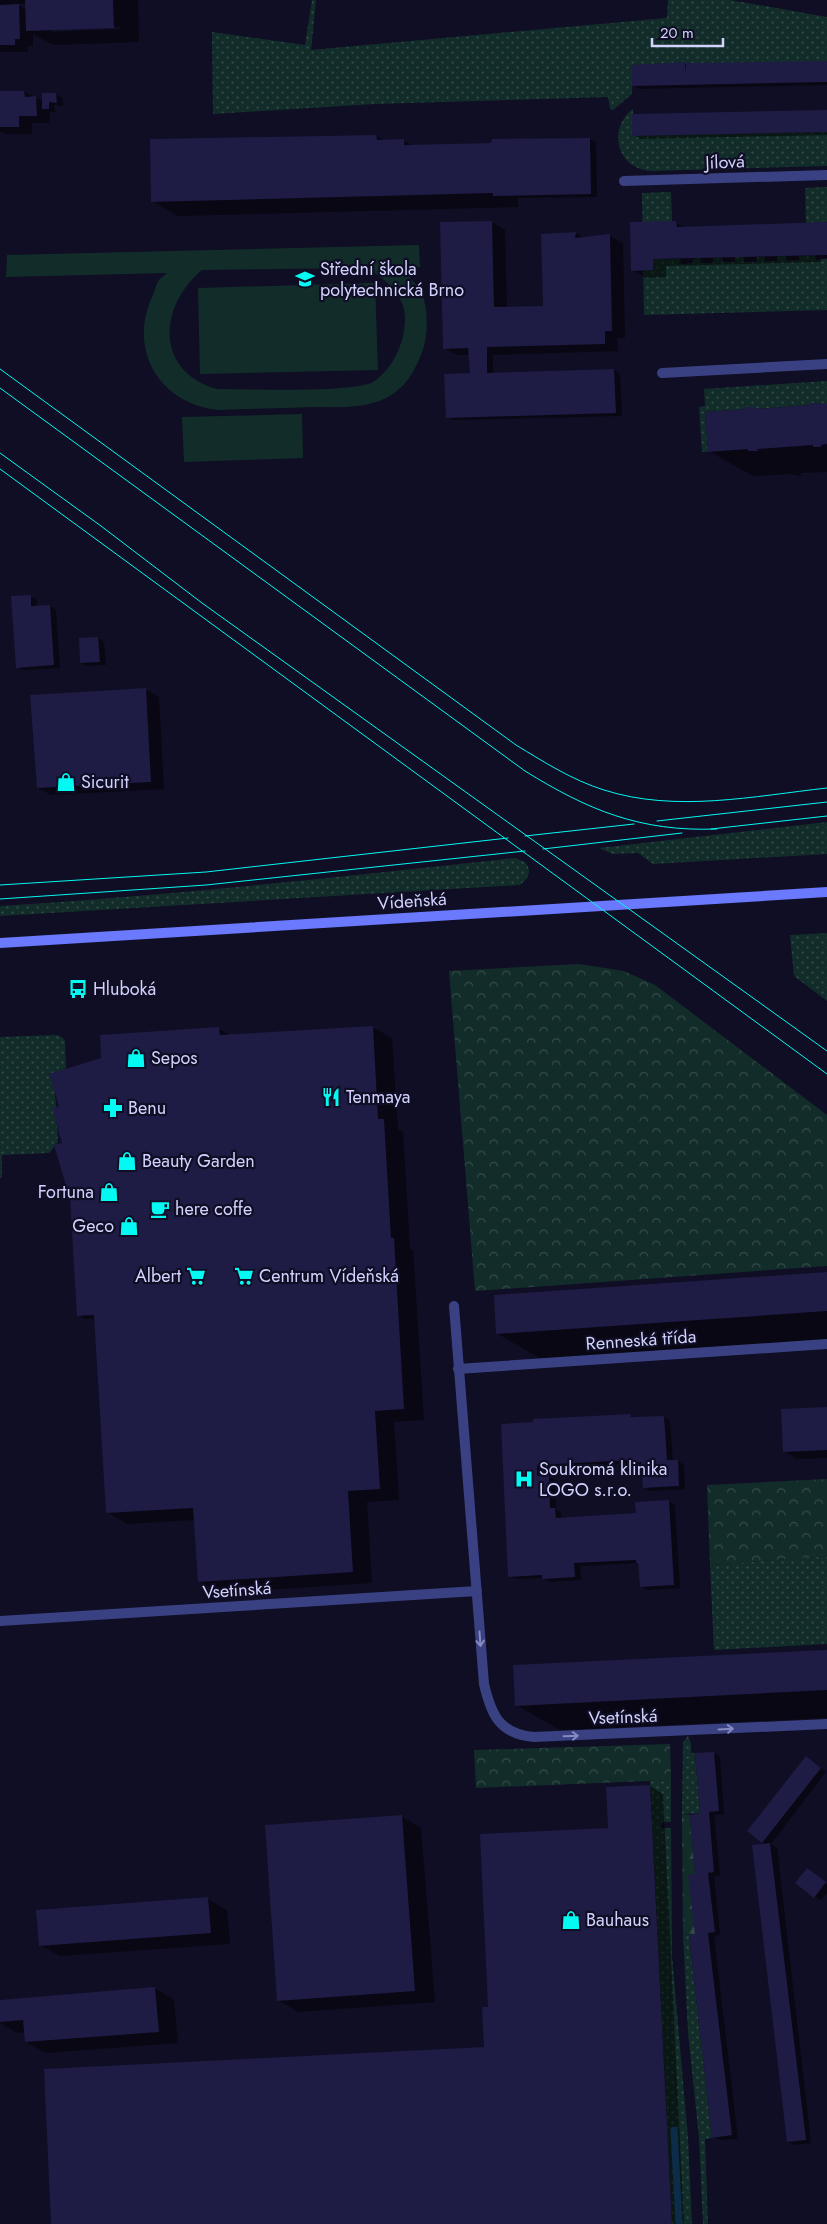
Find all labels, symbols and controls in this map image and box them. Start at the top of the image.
scale bar [652,15,723,47]
text: 20 m [660,22,694,44]
street label: Jílová [703,148,745,176]
place label: Střední škola polytechnická Brno [320,256,464,303]
school or university icon: Střední škola polytechnická Brno [294,268,316,290]
place label: Sicurit [81,769,129,795]
shop icon: Sicurit [55,771,77,793]
street label: Vídeňská [376,886,448,916]
place label: Hluboká [93,976,156,1002]
bus stop icon: Hluboká [67,978,89,1000]
place label: Sepos [151,1045,197,1071]
shop icon: Sepos [125,1047,147,1069]
place label: Tenmaya [346,1084,410,1110]
restaurant icon: Tenmaya [320,1086,342,1108]
place label: Benu [128,1095,166,1121]
pharmacy icon: Benu [102,1097,124,1119]
place label: Beauty Garden [142,1148,255,1174]
shop icon: Beauty Garden [116,1150,138,1172]
place label: Fortuna [38,1179,94,1205]
shop icon: Fortuna [98,1181,120,1203]
place label: here coffe [175,1196,252,1222]
cafe icon: here coffe [149,1198,171,1220]
place label: Geco [72,1213,114,1239]
shop icon: Geco [118,1215,140,1237]
place label: Albert [135,1263,182,1289]
place label: Centrum Vídeňská [259,1263,399,1289]
supermarket icon: Albert [185,1265,207,1287]
supermarket icon: Centrum Vídeňská [233,1265,255,1287]
street label: Renneská třída [585,1323,697,1357]
place label: Soukromá klinika LOGO s.r.o. [539,1456,667,1503]
hospital icon: Soukromá klinika LOGO s.r.o. [513,1468,535,1490]
street label: Vsetínská [202,1575,272,1605]
one-way arrow [476,1631,485,1647]
street label: Vsetínská [588,1703,658,1731]
one-way arrow [718,1724,734,1733]
one-way arrow [563,1731,579,1740]
place label: Bauhaus [586,1907,649,1933]
shop icon: Bauhaus [560,1909,582,1931]

